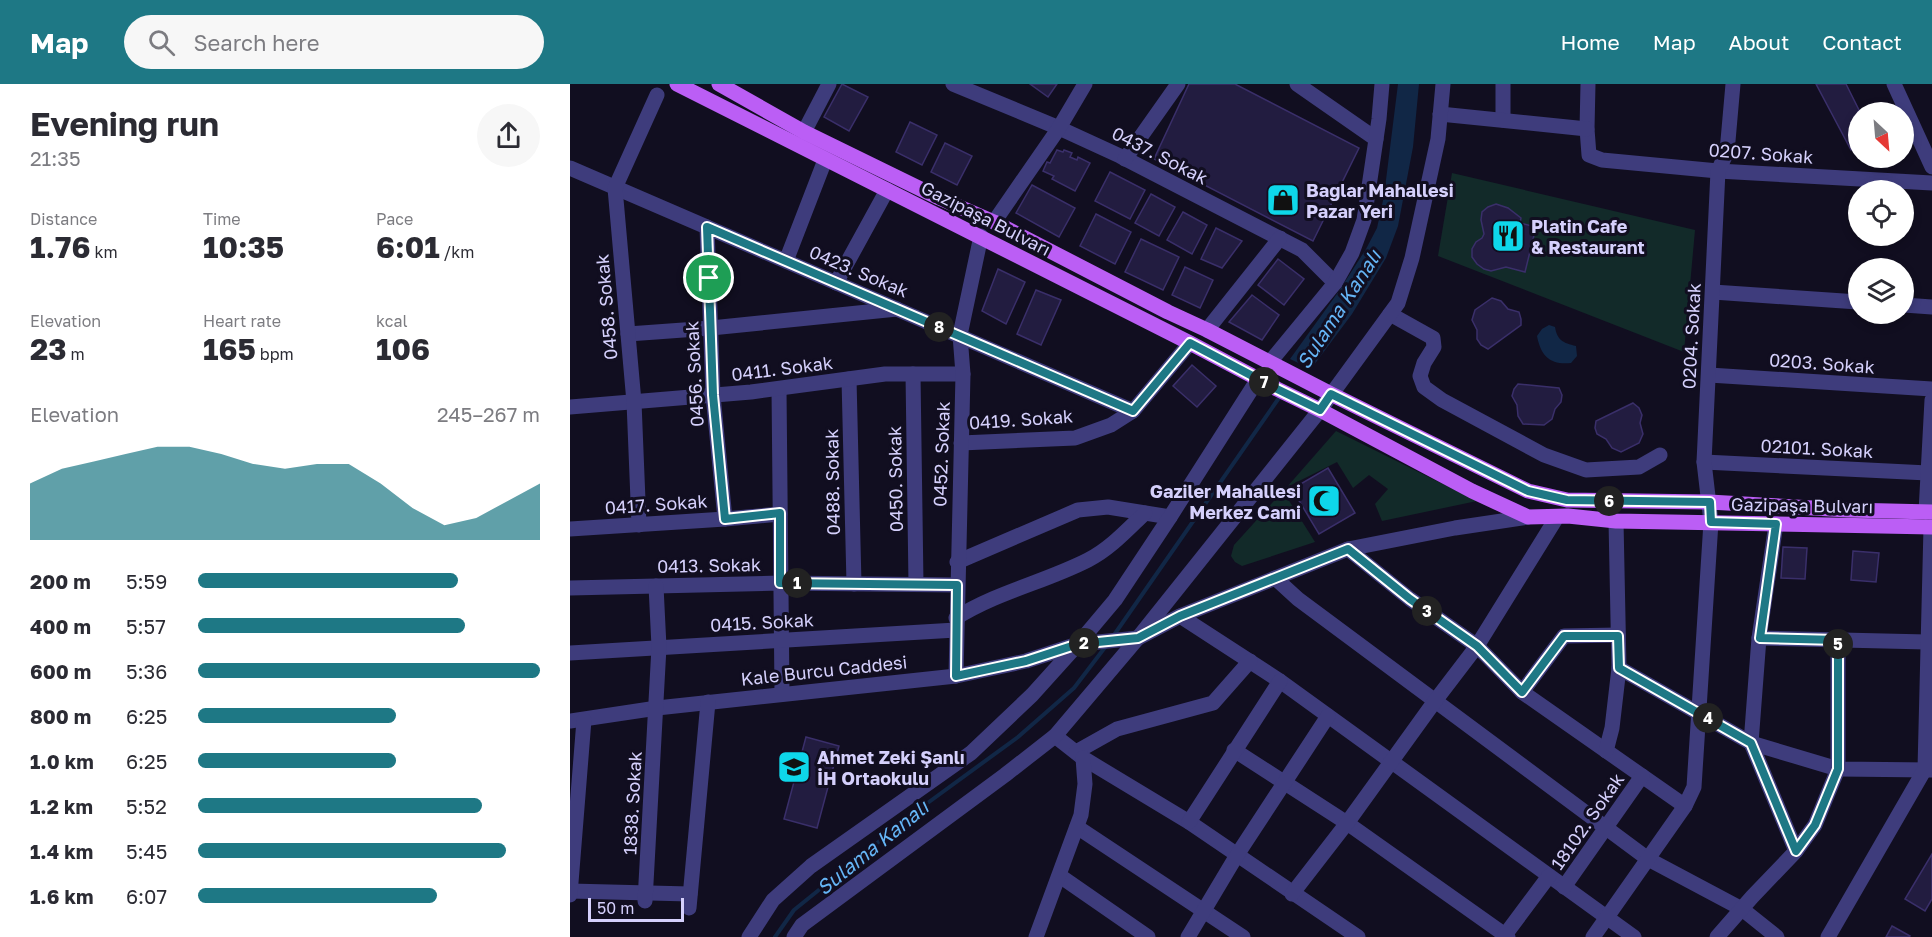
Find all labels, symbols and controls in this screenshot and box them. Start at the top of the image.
search box [124,15,544,69]
text: Map [30,26,88,59]
icon: search [145,26,178,59]
text: Search here [193,29,319,56]
text: Home [1560,29,1620,55]
text: Map [1653,29,1696,55]
text: About [1729,29,1789,55]
text: Contact [1822,29,1902,55]
north arrow [1848,102,1914,168]
map controls [1848,102,1914,324]
text: Evening run [30,104,219,143]
button: share [477,104,540,167]
street label: 0437. Sokak [1108,121,1212,189]
street label: 0207. Sokak [1708,138,1814,168]
text: 21:35 [30,146,81,170]
street label: Gazipaşa Bulvarı [918,176,1054,260]
place label: Bağlar Mahallesi Pazar Yeri [1306,179,1454,222]
button: locate [1848,180,1914,246]
shop icon: Bağlar Mahallesi Pazar Yeri [1265,182,1301,218]
text: Distance [30,209,97,229]
text: Time [203,209,241,229]
text: Pace [376,209,413,229]
place label: Platin Cafe & Restaurant [1531,215,1645,258]
restaurant icon: Platin Cafe & Restaurant [1490,218,1526,254]
text: 1.76 [30,229,90,265]
text: 10:35 [203,229,284,265]
text: 6:01 [376,229,440,265]
street label: 0423. Sokak [806,240,912,302]
text: km [90,242,118,262]
text: /km [440,242,475,262]
water label: Sulama Kanalı [1291,244,1386,373]
pin [683,252,734,303]
street label: 0458. Sokak [590,253,622,361]
button: layers [1848,258,1914,324]
icon: arrive [692,261,725,294]
street label: 0204. Sokak [1677,282,1705,390]
text: Elevation [30,311,101,331]
text: Heart rate [203,311,281,331]
text: kcal [376,311,408,331]
pin: 8 [924,312,954,342]
text: 8 [934,317,944,337]
street label: 0456. Sokak [680,320,708,428]
text: 23 [30,331,67,367]
text: 165 [203,331,256,367]
text: 106 [376,331,430,367]
text: m [67,344,85,364]
text: bpm [256,344,294,364]
street label: 0203. Sokak [1768,348,1876,378]
street label: 0411. Sokak [730,351,834,385]
pin: 7 [1249,367,1279,397]
text: 7 [1260,372,1268,392]
street label: 0452. Sokak [928,401,954,507]
text: Elevation [30,402,119,426]
text: 245–267 m [437,402,540,426]
street label: 0419. Sokak [968,404,1074,434]
street label: 0450. Sokak [883,426,907,532]
street label: 0488. Sokak [820,428,844,536]
street label: 02101. Sokak [1760,434,1874,462]
place label: Gaziler Mahallesi Merkez Cami [1150,480,1301,523]
mosque icon: Gaziler Mahallesi Merkez Cami [1306,483,1342,519]
pin: 6 [1594,486,1624,516]
street label: 0417. Sokak [604,489,708,519]
text: 6 [1604,491,1614,511]
street label: Gazipaşa Bulvarı [1731,493,1873,517]
street label: 0413. Sokak [657,553,761,577]
pin: 1 [782,568,812,598]
text: 200 m [30,569,91,593]
text: 5:59 [126,569,167,593]
text: 1 [793,573,801,593]
pin: 3 [1412,596,1442,626]
text: 3 [1422,601,1432,621]
street label: 0415. Sokak [710,608,814,636]
text: 400 m [30,614,91,638]
text: 5:57 [126,614,166,638]
pin: 2 [1069,628,1099,658]
pin: 5 [1823,629,1853,659]
text: 2 [1079,633,1089,653]
text: 5 [1833,634,1843,654]
street label: Kale Burcu Caddesi [740,650,908,690]
text: 600 m [30,659,91,683]
text: 5:36 [126,659,167,683]
pin: 4 [1693,703,1723,733]
text: 800 m [30,704,91,728]
text: 6:25 [126,704,167,728]
text: 4 [1703,708,1713,728]
place label: Ahmet Zeki Şanlı İH Ortaokulu [817,746,965,789]
text: 1.0 km [30,749,94,773]
text: 6:25 [126,749,167,773]
school or university icon: Ahmet Zeki Şanlı İH Ortaokulu [776,749,812,785]
street label: 1838. Sokak [618,751,646,855]
street label: 18102. Sokak [1546,769,1628,873]
text: 1.2 km [30,794,93,818]
text: 5:52 [126,794,167,818]
water label: Sulama Kanalı [811,794,934,899]
text: 1.4 km [30,839,93,863]
text: 5:45 [126,839,167,863]
text: 1.6 km [30,884,94,908]
text: 6:07 [126,884,167,908]
scale bar [588,895,684,922]
text: 50 m [597,898,634,918]

